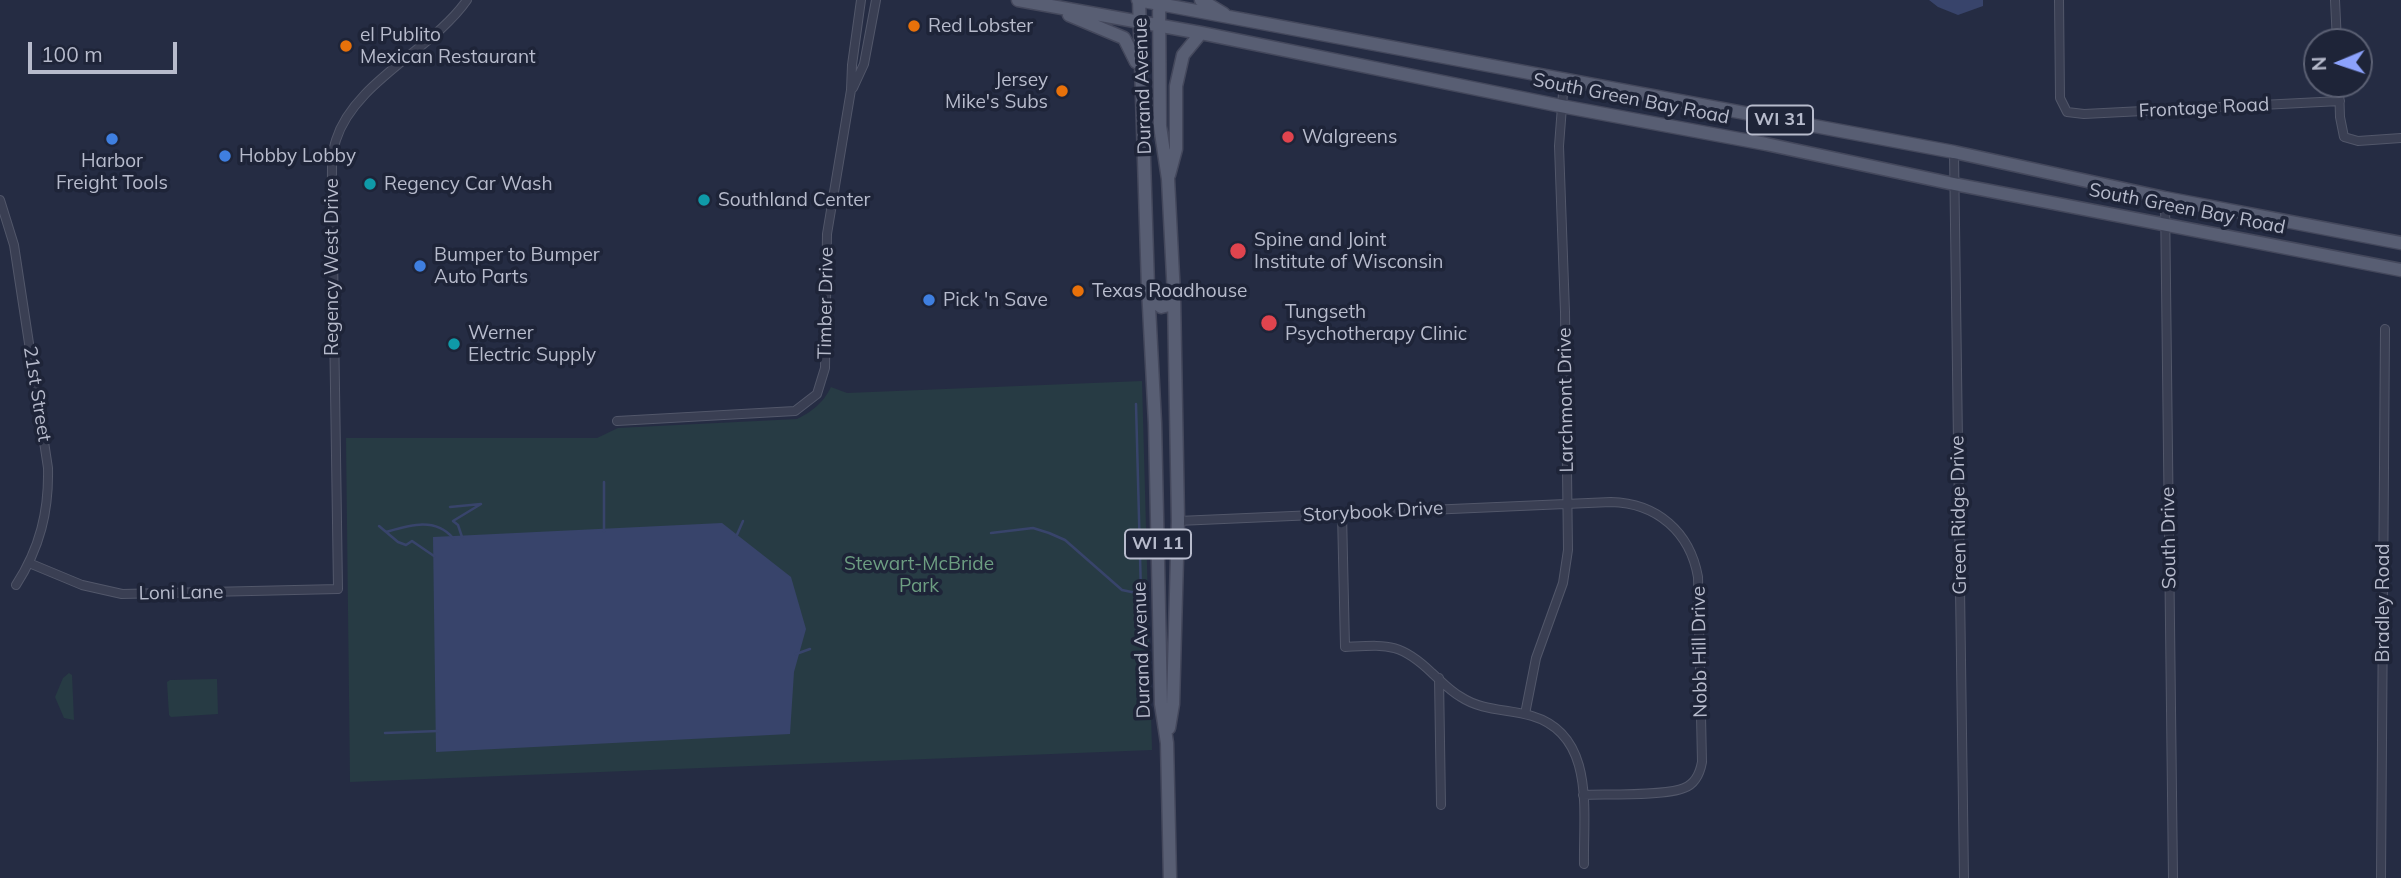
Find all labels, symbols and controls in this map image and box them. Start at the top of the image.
place label: Red Lobster [928,15,1033,37]
street label: Durand Avenue [1129,17,1157,155]
marker: Red Lobster [906,18,922,34]
place label: el Publito Mexican Restaurant [360,24,536,68]
scale bar [32,28,180,72]
north arrow [2303,28,2373,98]
marker: el Publito Mexican Restaurant [338,38,354,54]
text: 100 m [41,41,103,67]
text: N [2307,56,2331,71]
place label: Jersey Mike's Subs [945,69,1048,113]
street label: South Green Bay Road [1531,69,1731,129]
marker: Jersey Mike's Subs [1054,83,1070,99]
street label: Frontage Road [2138,93,2270,123]
road number: WI 31 [1747,106,1813,134]
place label: Walgreens [1302,126,1397,148]
marker: Walgreens [1280,129,1296,145]
marker: Harbor Freight Tools [104,131,120,147]
place label: Hobby Lobby [239,145,356,167]
marker: Hobby Lobby [217,148,233,164]
place label: Harbor Freight Tools [56,150,168,194]
place label: Regency Car Wash [384,173,553,195]
marker: Regency Car Wash [362,176,378,192]
street label: Regency West Drive [321,178,343,356]
street label: South Green Bay Road [2087,179,2287,239]
place label: Southland Center [718,189,870,211]
marker: Southland Center [696,192,712,208]
place label: Spine and Joint Institute of Wisconsin [1254,229,1444,273]
marker: Spine and Joint Institute of Wisconsin [1228,241,1248,261]
place label: Bumper to Bumper Auto Parts [434,244,600,288]
street label: Timber Drive [814,247,838,359]
marker: Bumper to Bumper Auto Parts [412,258,428,274]
place label: Texas Roadhouse [1092,280,1247,302]
marker: Texas Roadhouse [1070,283,1086,299]
place label: Pick 'n Save [943,289,1048,311]
marker: Pick 'n Save [921,292,937,308]
place label: Tungseth Psychotherapy Clinic [1285,301,1467,345]
marker: Tungseth Psychotherapy Clinic [1259,313,1279,333]
place label: Werner Electric Supply [468,322,596,366]
street label: Larchmont Drive [1553,327,1579,473]
marker: Werner Electric Supply [446,336,462,352]
street label: 21st Street [18,345,56,443]
street label: Green Ridge Drive [1946,435,1972,595]
street label: South Drive [2157,487,2181,589]
street label: Storybook Drive [1302,497,1444,527]
road number: WI 11 [1125,530,1191,558]
street label: Bradley Road [2372,544,2394,662]
park label: Stewart-McBride Park [844,553,994,597]
street label: Loni Lane [138,581,224,605]
street label: Durand Avenue [1128,581,1156,719]
street label: Nobb Hill Drive [1687,586,1713,718]

